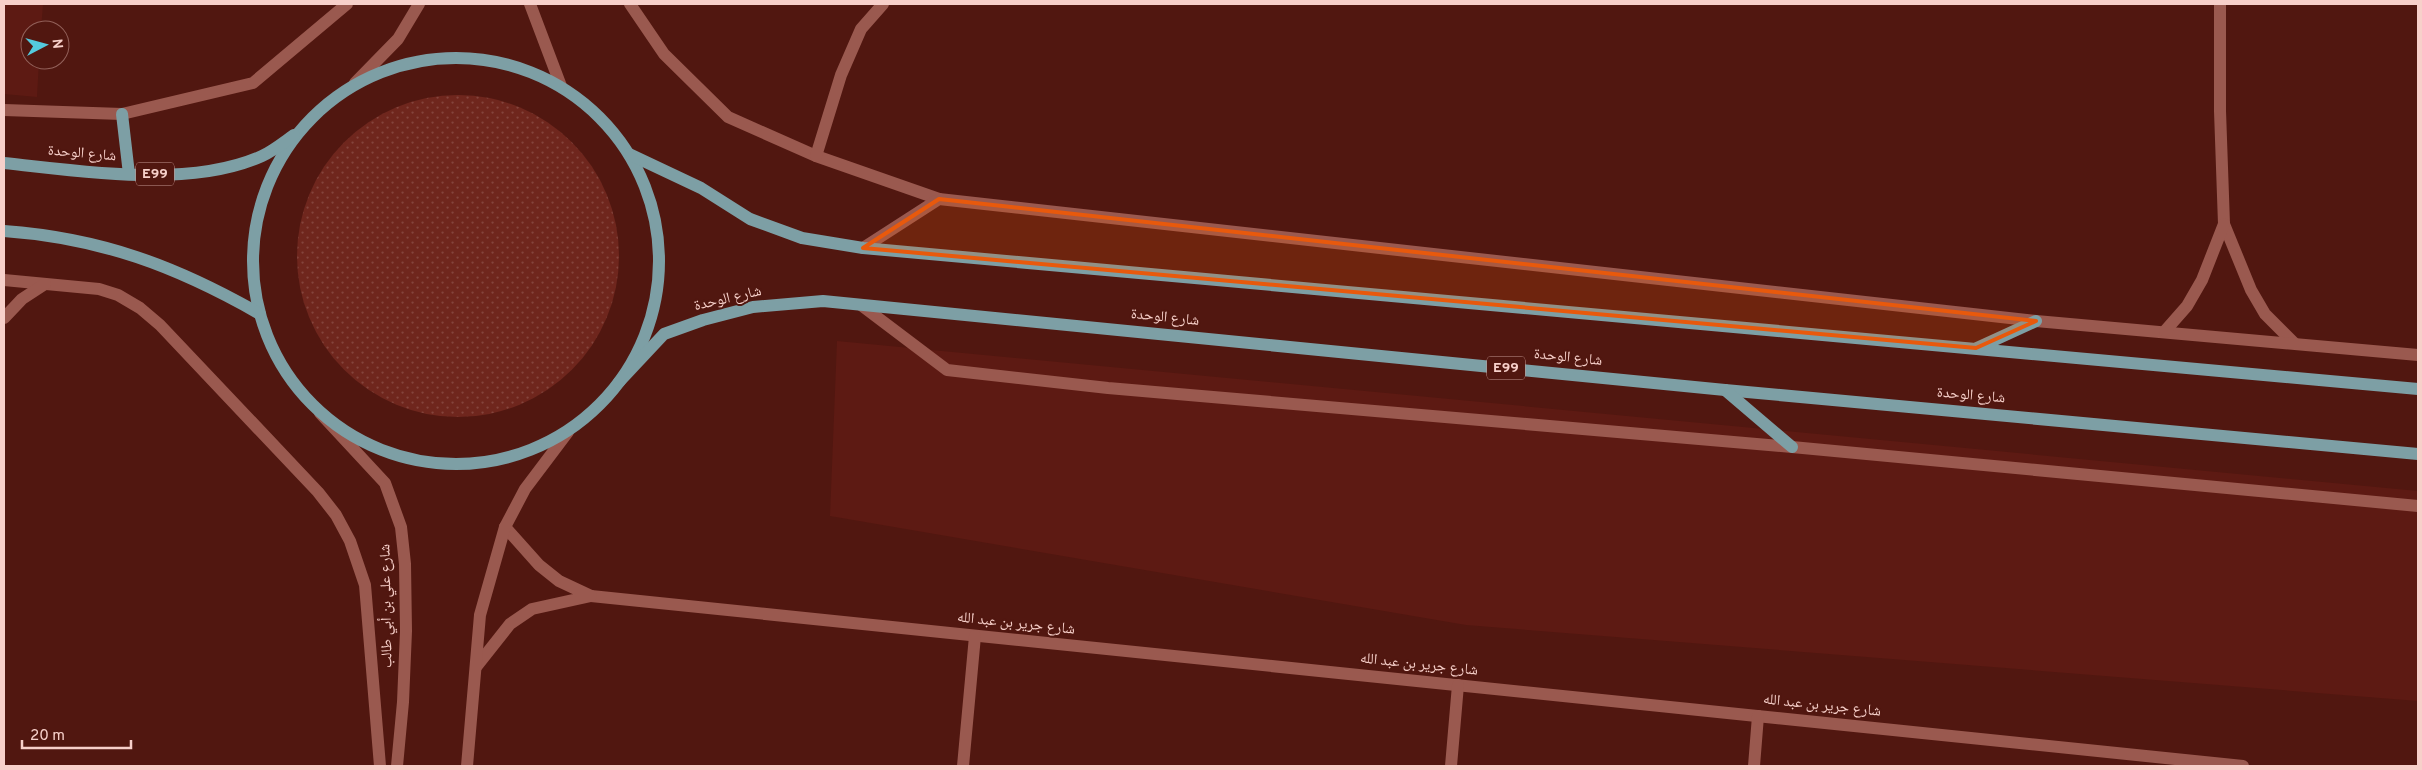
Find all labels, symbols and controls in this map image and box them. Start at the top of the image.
north arrow [20,20,70,70]
text: N [47,38,65,50]
street label: شارع الوحدة [47,142,117,166]
road number: E99 [136,162,174,185]
street label: شارع الوحدة [692,282,764,316]
street label: شارع الوحدة [1130,305,1200,331]
street label: شارع الوحدة [1533,345,1603,371]
road number: E99 [1487,356,1525,379]
street label: شارع الوحدة [1936,384,2006,408]
street label: شارع علي بن أبي طالب [376,544,398,668]
street label: شارع جرير بن عبد الله [956,608,1076,640]
street label: شارع جرير بن عبد الله [1359,649,1479,681]
street label: شارع جرير بن عبد الله [1762,690,1882,722]
scale bar [22,718,131,750]
text: 20 m [30,727,65,746]

